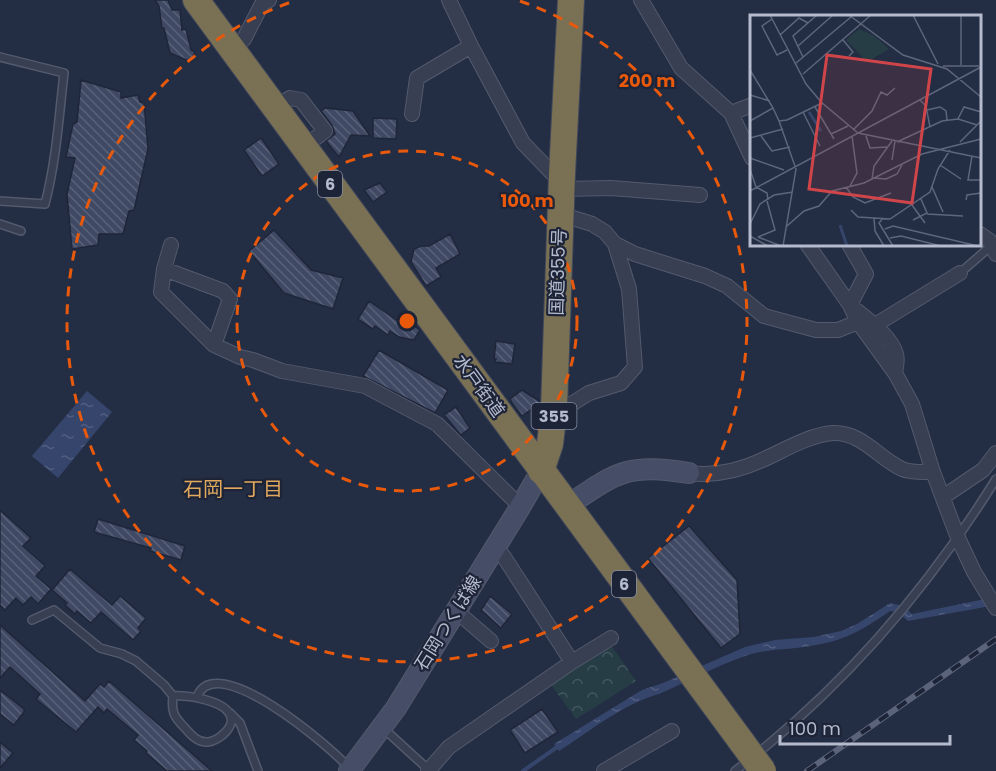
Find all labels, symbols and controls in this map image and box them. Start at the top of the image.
inset map [750,15,981,246]
text: 200 m [619,68,675,93]
road number: 6 [318,171,342,197]
text: 100 m [500,188,554,213]
street label: 国道355号 [543,228,572,316]
centre of rings [397,311,417,331]
street label: 水戸街道 [448,349,511,422]
road number: 355 [532,403,576,429]
district label: 石岡一丁目 [183,475,283,503]
street label: 石岡つくば線 [408,570,487,675]
road number: 6 [612,571,636,597]
scale bar [780,708,950,746]
text: 100 m [789,716,841,741]

